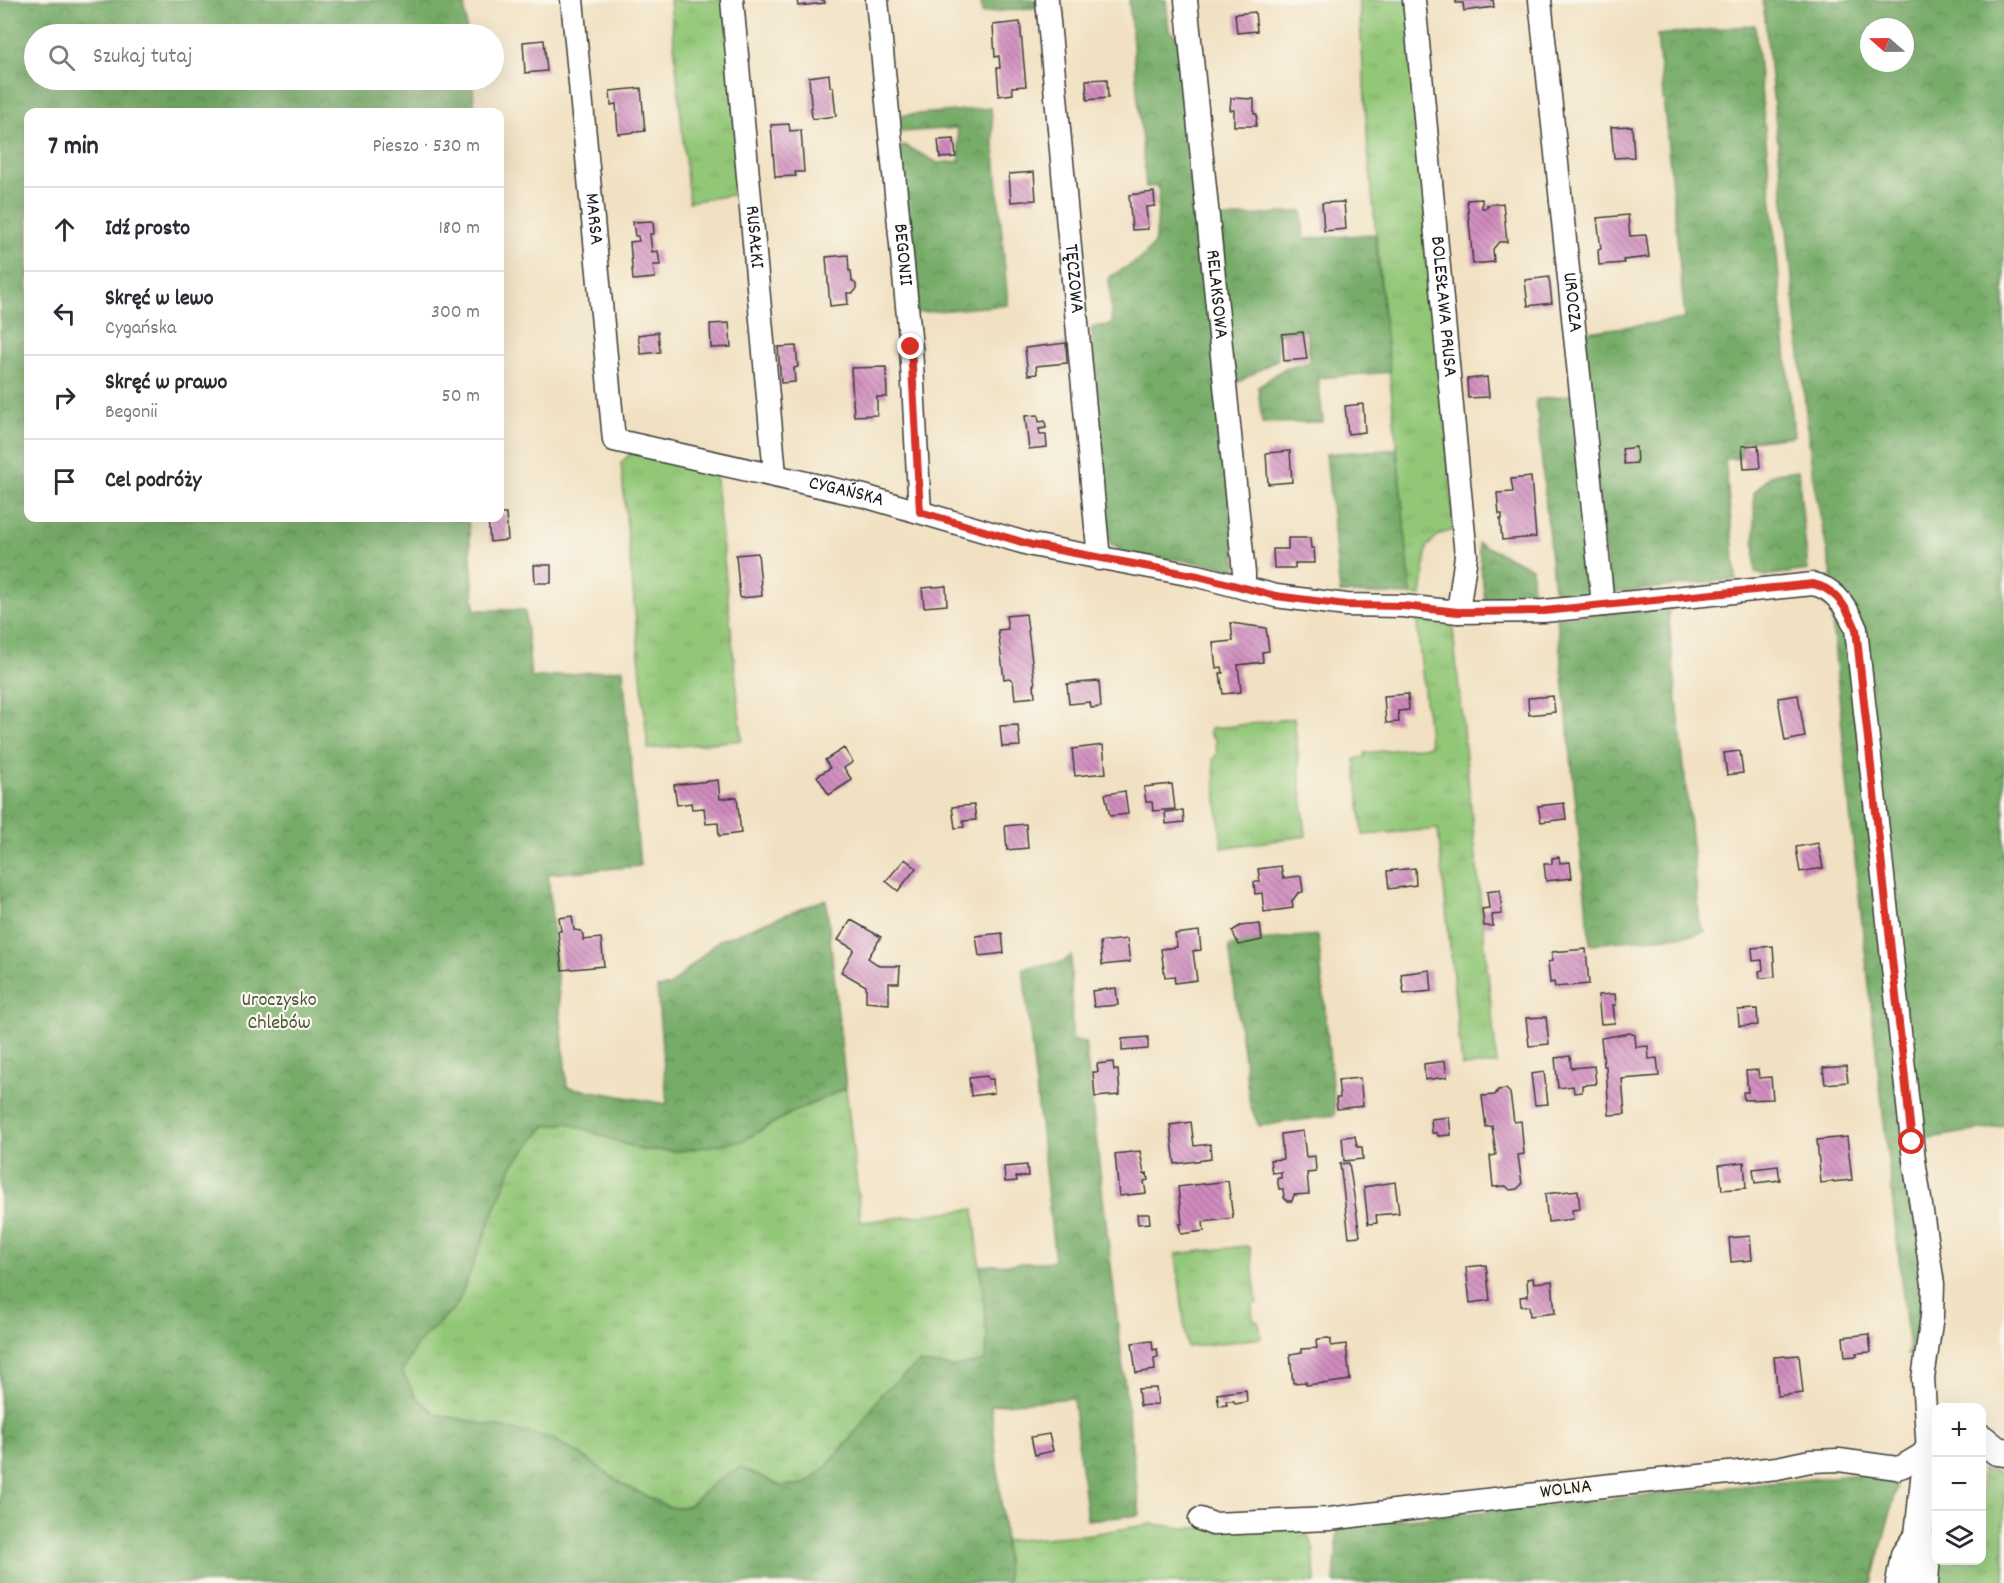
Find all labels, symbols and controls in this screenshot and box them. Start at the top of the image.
north arrow [1860,18,1914,72]
search box [24,24,504,90]
icon: search [45,41,78,74]
text: Szukaj tutaj [93,42,192,73]
text: 7 min [48,129,99,166]
text: Pieszo · 530 m [372,133,480,161]
street label: MARSA [576,192,609,246]
street label: RUSAŁKI [737,204,770,270]
icon: ahead [48,213,81,246]
text: Idź prosto [105,214,190,245]
text: 180 m [438,215,480,243]
street label: BEGONII [885,222,919,287]
street label: BOLESŁAWA PRUSA [1422,235,1463,379]
street label: TĘCZOWA [1056,243,1090,315]
street label: RELAKSOWA [1197,248,1234,341]
street label: UROCZA [1554,271,1589,334]
text: Skręć w lewo [105,284,214,315]
icon: left [48,297,81,330]
text: 300 m [431,299,480,327]
text: Cygańska [105,315,176,343]
route end [897,333,923,359]
text: Skręć w prawo [105,368,227,399]
icon: right [48,381,81,414]
text: 50 m [442,383,480,411]
text: Begonii [105,399,158,427]
icon: arrive [48,465,81,498]
text: Cel podróży [105,466,201,497]
street label: CYGAŃSKA [806,470,887,515]
park label: Uroczysko Chlebów [241,987,317,1038]
route start [1898,1128,1924,1154]
map controls [1932,1403,1986,1565]
button: + [1932,1403,1986,1457]
button: − [1932,1457,1986,1511]
street label: WOLNA [1539,1473,1594,1507]
button: layers [1932,1511,1986,1565]

